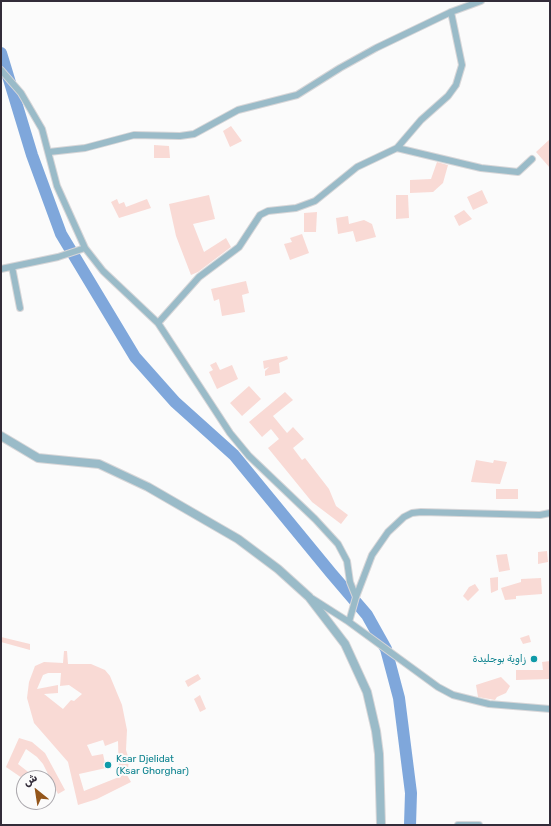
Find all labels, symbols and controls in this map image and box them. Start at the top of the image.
place label: زاوية بوجليدة [473,653,526,665]
marker: زاوية بوجليدة [529,654,539,664]
place label: Ksar Djelidat (Ksar Ghorghar) [116,753,189,776]
marker: Ksar Djelidat (Ksar Ghorghar) [103,760,113,770]
north arrow [16,770,56,810]
text: ش [21,771,40,789]

